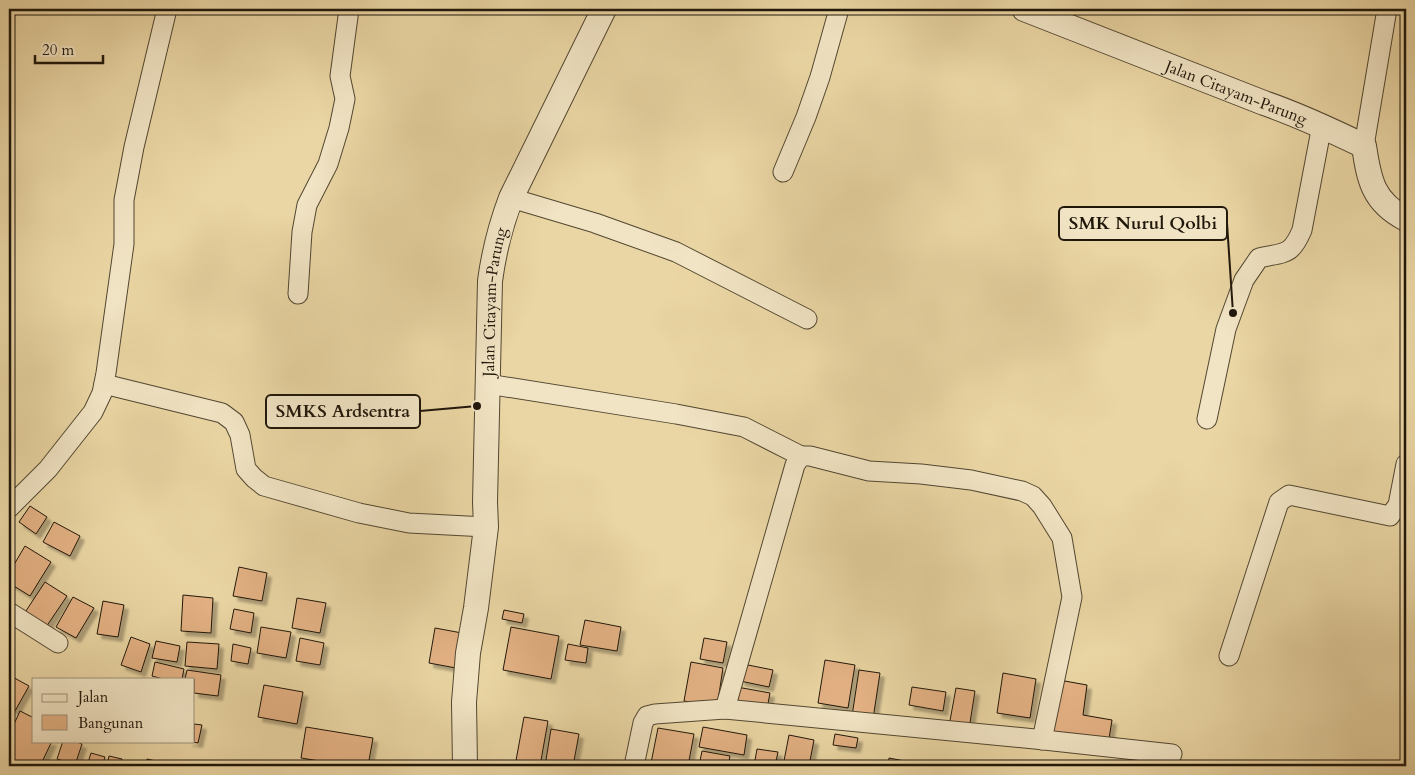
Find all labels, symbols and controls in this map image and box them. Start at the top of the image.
scale bar [35,32,102,64]
text: 20 m [42,40,74,60]
street label: Jalan Citayam-Parung [1160,55,1310,130]
callout: SMK Nurul Qolbi [1059,207,1227,240]
text: SMK Nurul Qolbi [1069,211,1217,236]
street label: Jalan Citayam-Parung [478,225,513,379]
callout: SMKS Ardsentra [266,395,420,428]
text: SMKS Ardsentra [276,399,410,424]
legend [32,678,195,742]
text: Jalan [76,687,109,707]
text: Bangunan [78,713,144,733]

